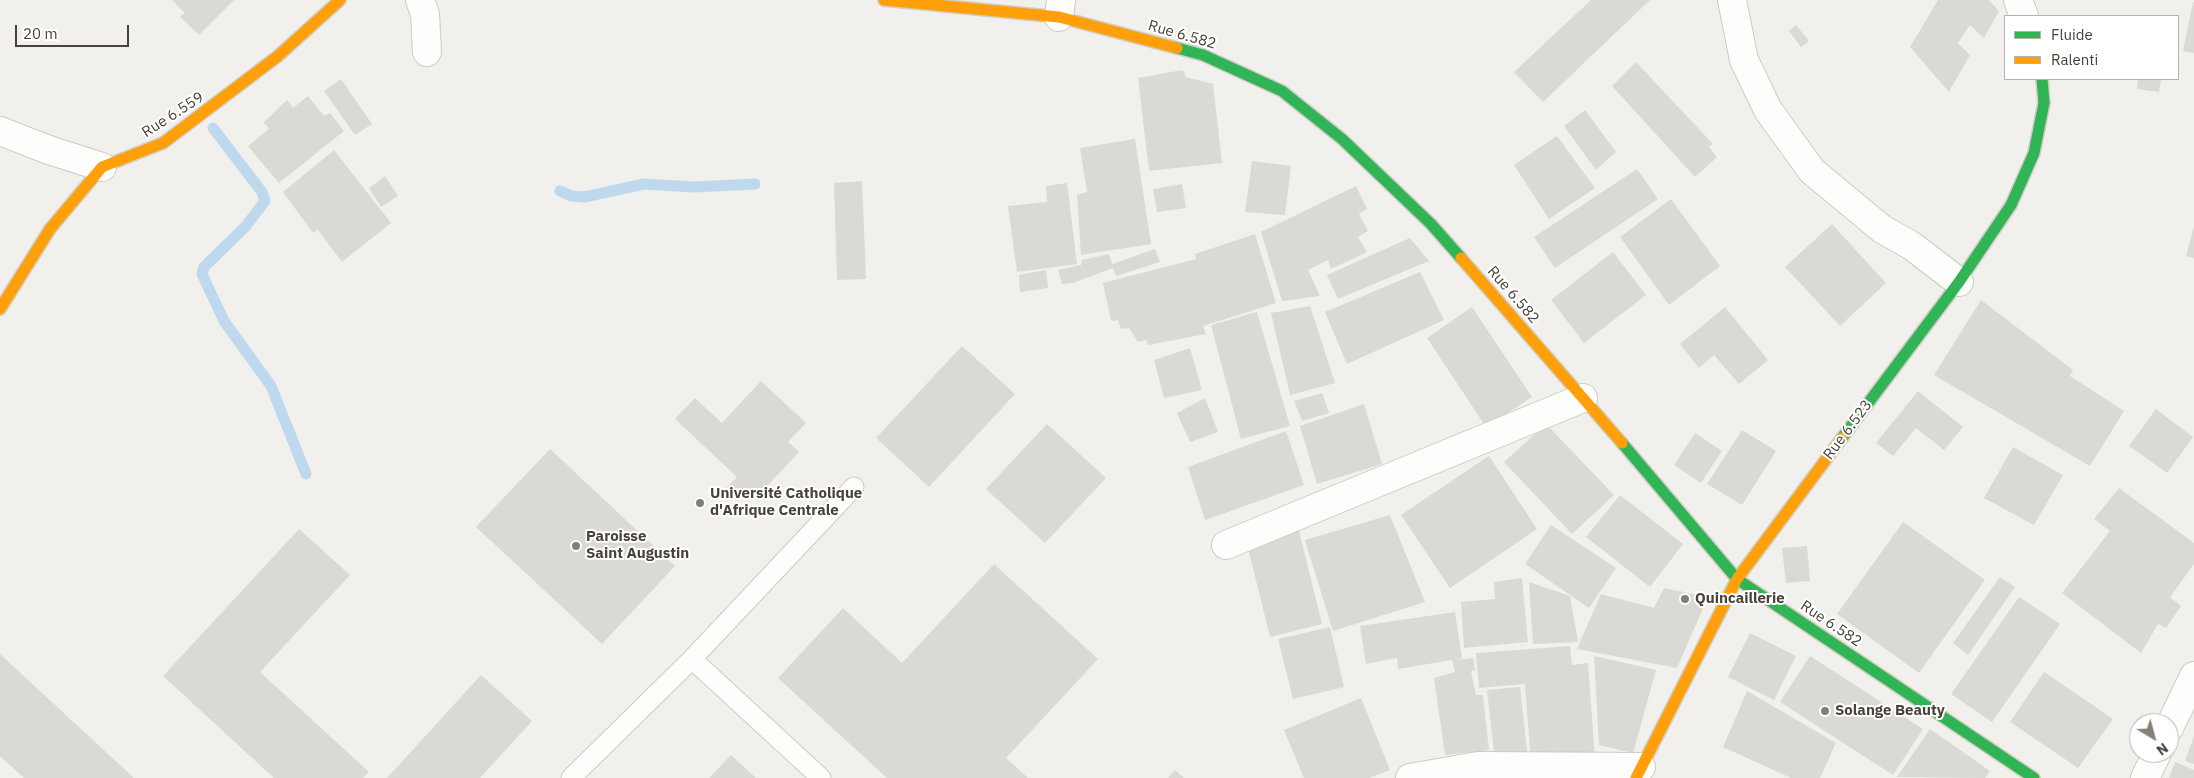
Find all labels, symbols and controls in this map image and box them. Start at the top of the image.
scale bar [18,15,131,47]
legend [2004,15,2179,80]
street label: Rue 6.582 [1146,17,1218,53]
text: 20 m [23,24,58,43]
text: Fluide [2051,25,2093,44]
text: Ralenti [2051,50,2098,69]
street label: Rue 6.559 [139,88,207,142]
street label: Rue 6.582 [1483,263,1543,327]
street label: Rue 6.523 [1820,397,1876,463]
place label: Université Catholique d'Afrique Centrale [710,485,862,520]
marker: Université Catholique d'Afrique Centrale [694,497,706,509]
place label: Paroisse Saint Augustin [586,528,689,563]
marker: Paroisse Saint Augustin [570,540,582,552]
place label: Quincaillerie [1695,590,1785,608]
marker: Quincaillerie [1679,593,1691,605]
street label: Rue 6.582 [1797,597,1865,651]
place label: Solange Beauty [1835,702,1945,720]
marker: Solange Beauty [1819,705,1831,717]
north arrow [2129,713,2179,763]
text: N [2153,739,2172,759]

